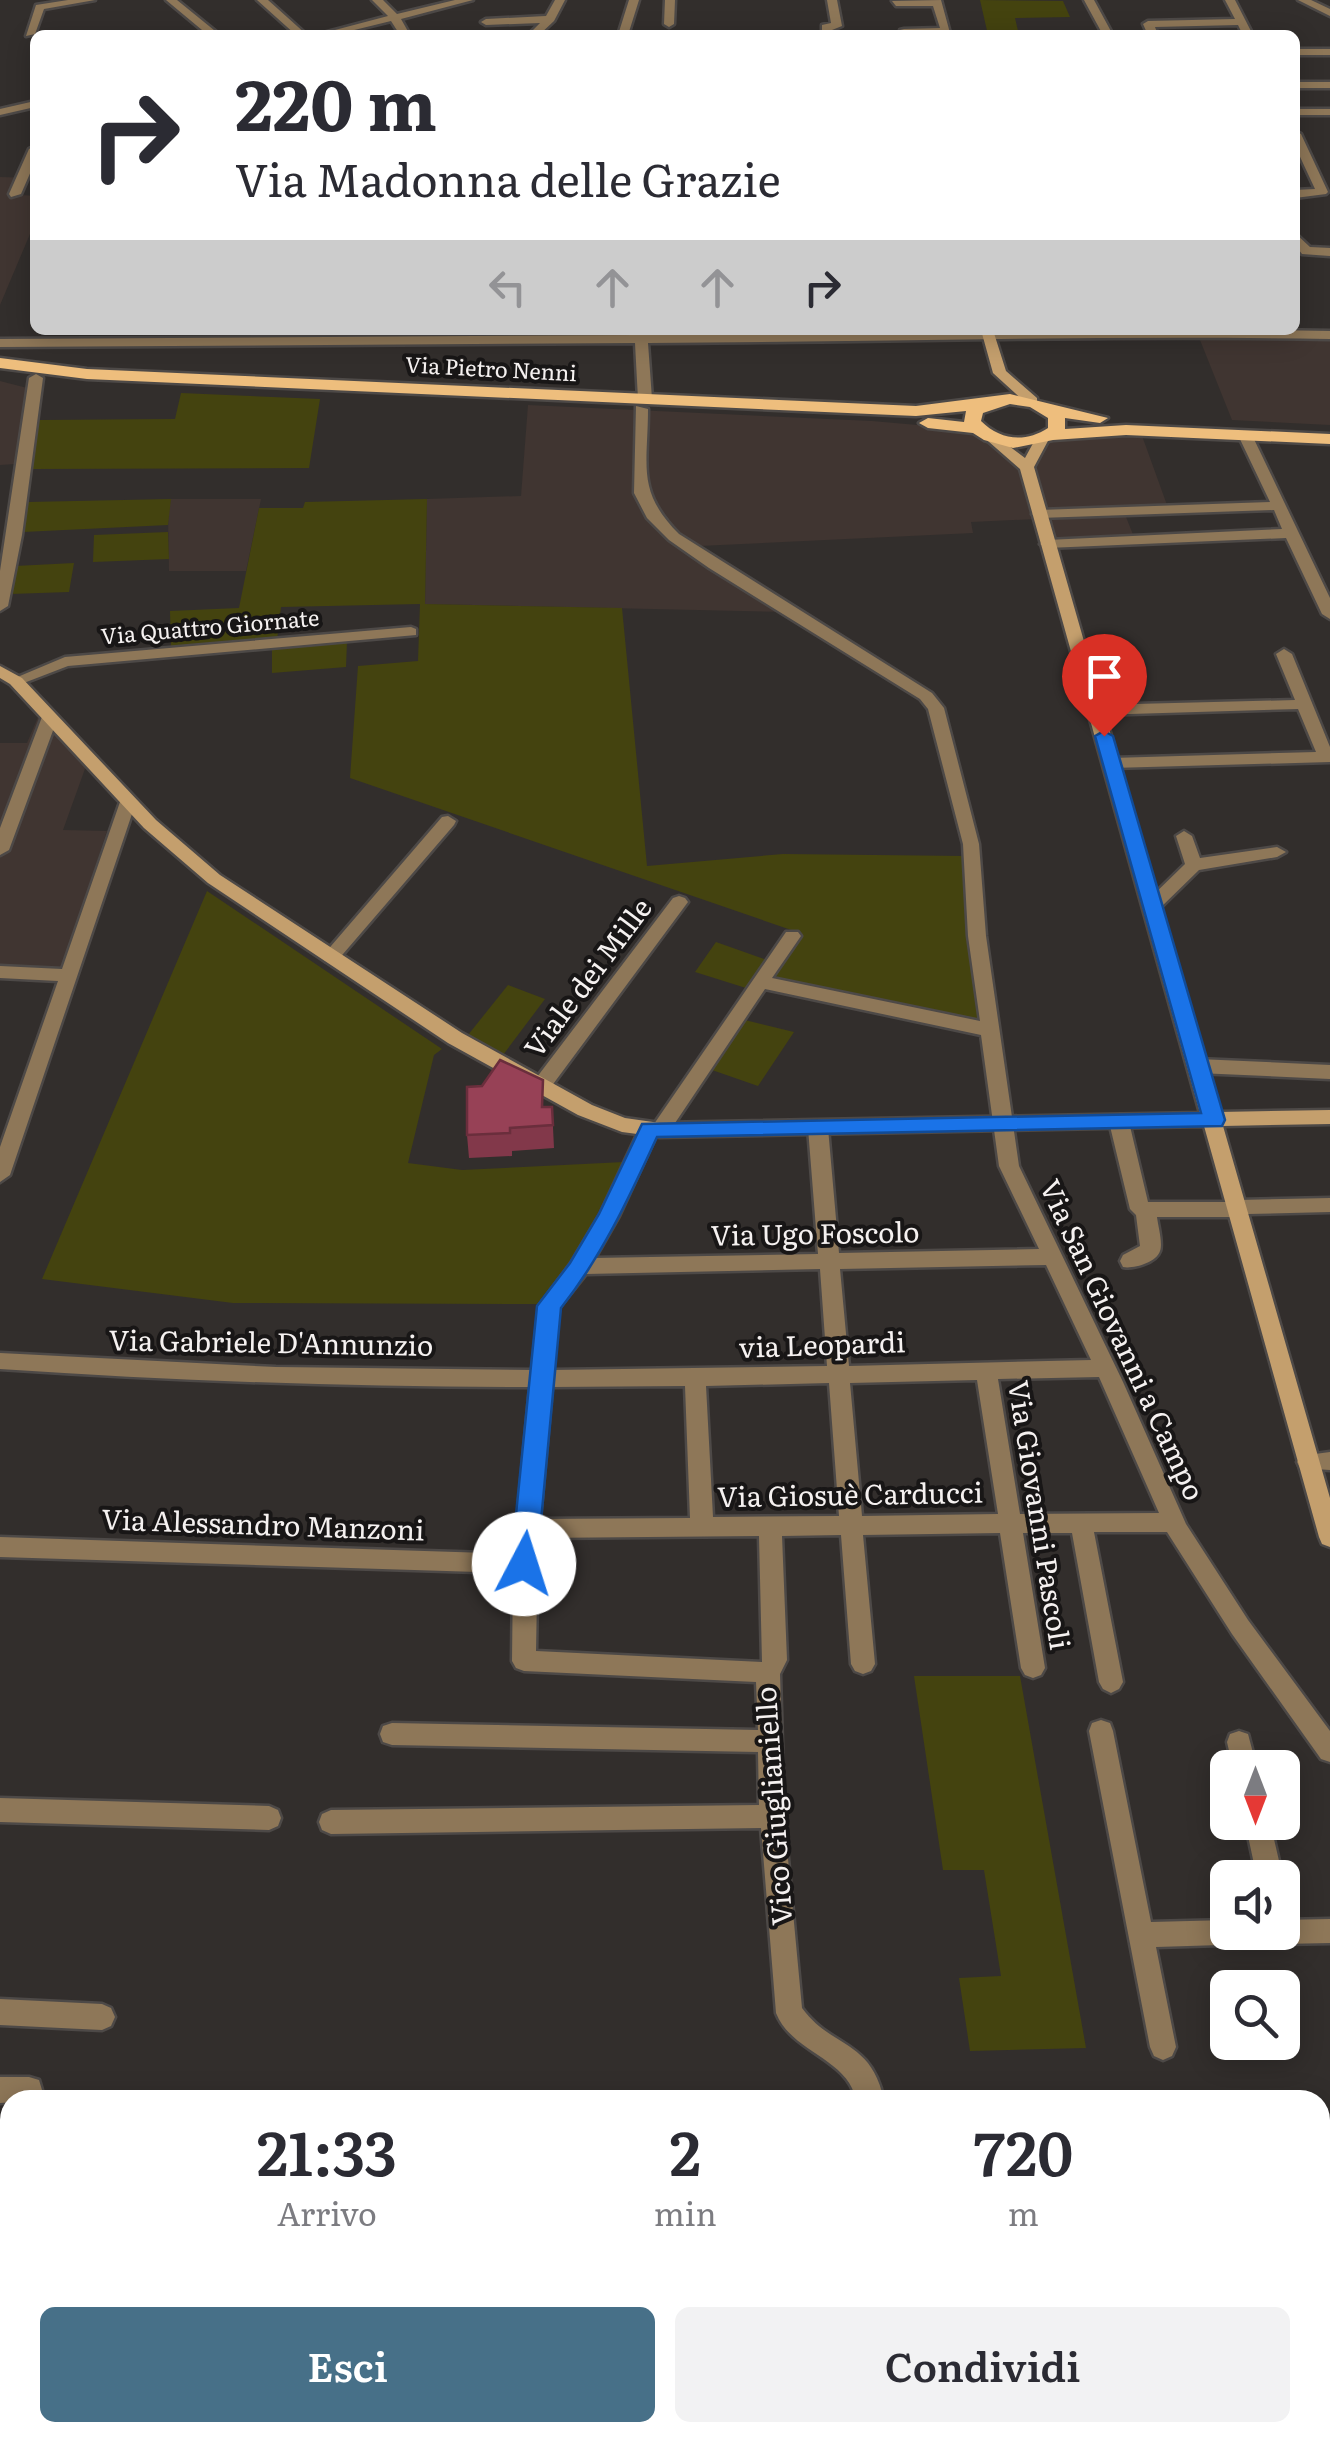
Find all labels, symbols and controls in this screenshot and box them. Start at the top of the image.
text: 220 m [235,49,437,153]
icon: right [70,70,200,200]
text: Via Madonna delle Grazie [235,144,781,211]
icon: left [480,260,535,315]
icon: ahead [585,260,640,315]
icon: ahead [690,260,745,315]
icon: right [795,260,850,315]
street label: Via Pietro Nenni [404,347,578,388]
street label: Via Quattro Giornate [99,600,320,651]
pin [1062,634,1147,737]
icon: arrive [1077,649,1132,704]
street label: Viale dei Mille [512,888,660,1065]
street label: Via San Giovanni a Campo [1031,1172,1217,1507]
street label: Via Ugo Foscolo [710,1209,920,1255]
street label: Via Gabriele D'Annunzio [108,1317,434,1365]
street label: via Leopardi [738,1319,906,1367]
street label: Via Giovanni Pascoli [999,1377,1083,1652]
street label: Via Giosuè Carducci [717,1470,983,1516]
street label: Via Alessandro Manzoni [101,1496,425,1550]
position arrow [472,1512,576,1616]
street label: Vico Giuglianiello [743,1685,801,1927]
north arrow [1210,1750,1300,1840]
map controls [1210,1750,1300,2060]
button: sound [1210,1860,1300,1950]
button: search [1210,1970,1300,2060]
text: 21:33 [257,2105,397,2194]
text: 2 [670,2105,701,2194]
text: 720 [974,2105,1073,2194]
text: Arrivo [277,2188,377,2236]
text: min [654,2188,717,2236]
text: m [1008,2188,1039,2236]
button: Esci [40,2307,655,2422]
button: Condividi [675,2307,1290,2422]

